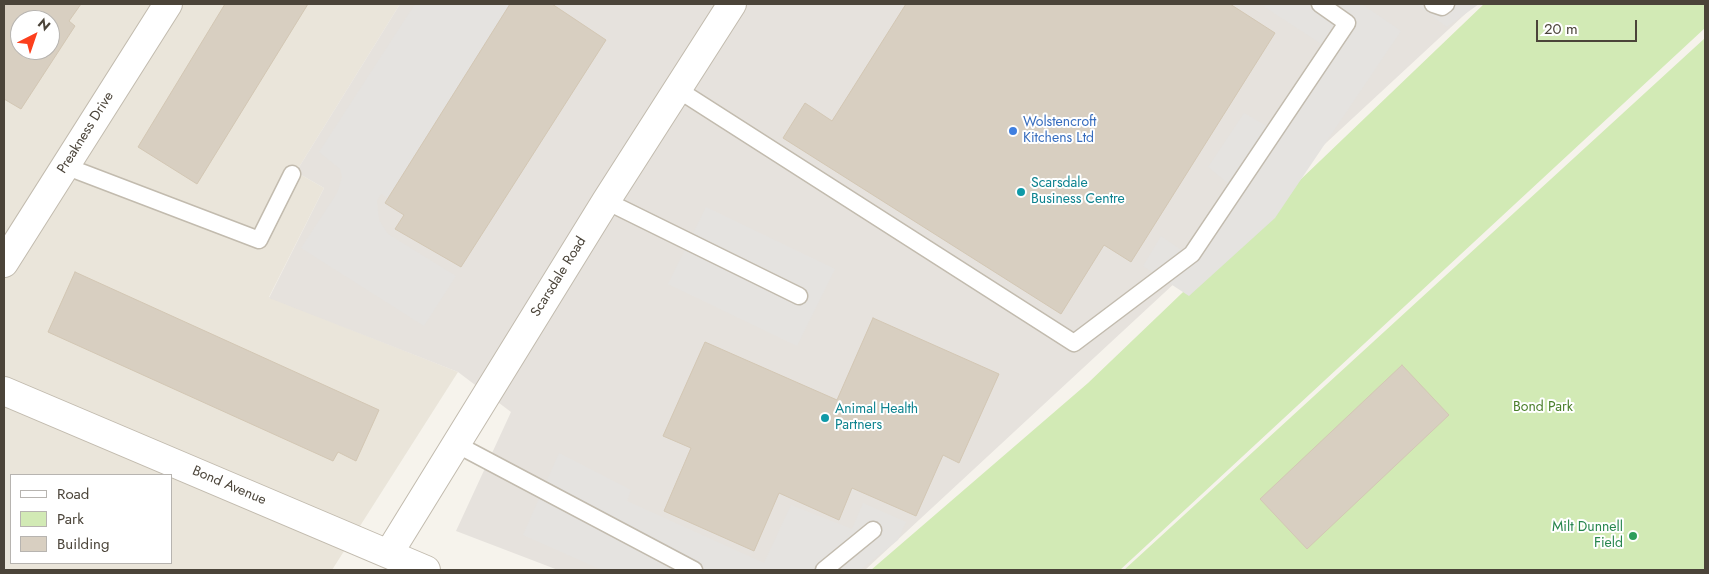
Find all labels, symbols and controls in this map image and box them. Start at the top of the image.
north arrow [10,10,60,60]
scale bar [1539,10,1640,42]
text: N [33,13,55,36]
text: 20 m [1544,18,1578,40]
street label: Preakness Drive [54,89,118,177]
place label: Wolstencroft Kitchens Ltd [1023,115,1096,148]
marker: Wolstencroft Kitchens Ltd [1007,125,1019,137]
place label: Scarsdale Business Centre [1031,176,1125,208]
marker: Scarsdale Business Centre [1015,186,1027,198]
street label: Scarsdale Road [528,234,590,320]
park label: Bond Park [1513,400,1573,416]
place label: Animal Health Partners [835,402,918,434]
marker: Animal Health Partners [819,412,831,424]
street label: Bond Avenue [190,463,268,509]
legend [10,474,172,564]
text: Road [57,483,89,505]
text: Park [57,508,84,530]
place label: Milt Dunnell Field [1552,520,1623,552]
marker: Milt Dunnell Field [1627,530,1639,542]
text: Building [57,533,109,555]

